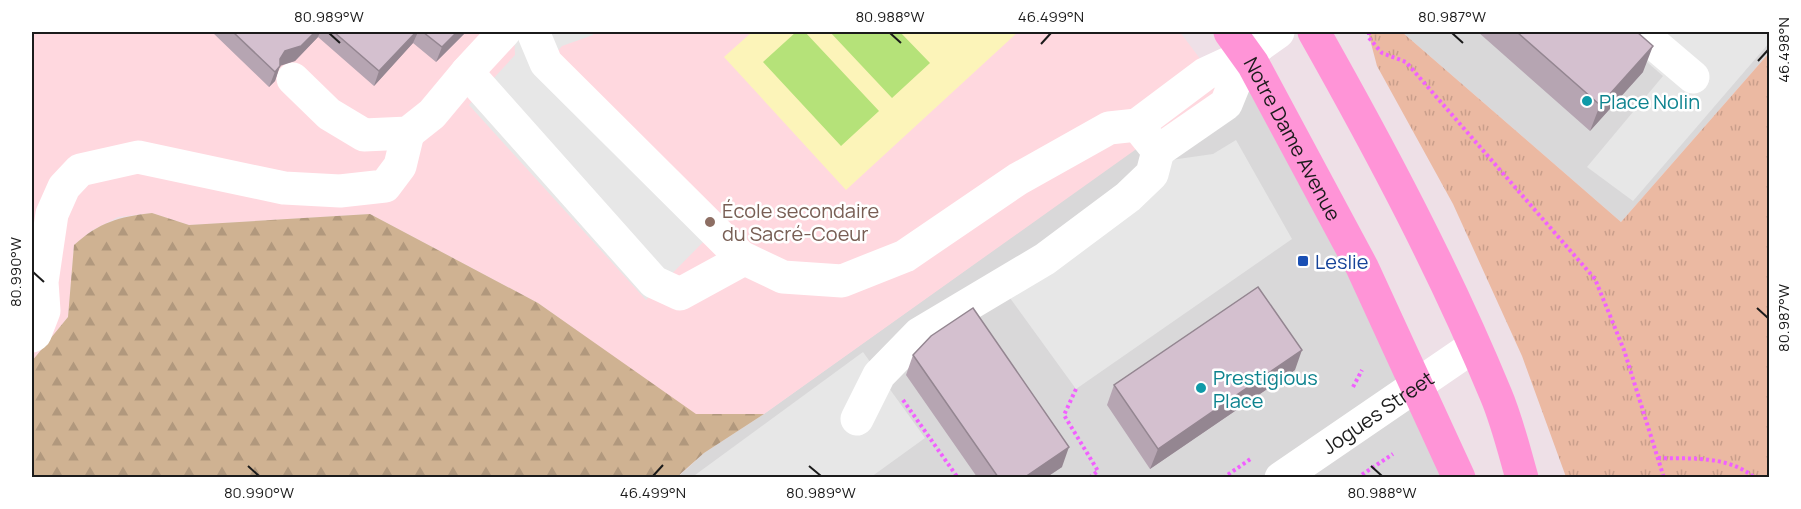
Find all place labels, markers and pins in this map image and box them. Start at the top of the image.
place label: Place Nolin [1599,88,1700,115]
marker: Place Nolin [1580,94,1594,108]
place label: École secondaire du Sacré-Coeur [722,197,879,247]
marker: École secondaire du Sacré-Coeur [703,215,717,229]
place label: Leslie [1315,248,1368,275]
marker: Leslie [1296,254,1310,268]
place label: Prestigious Place [1213,364,1318,414]
marker: Prestigious Place [1194,381,1208,395]

